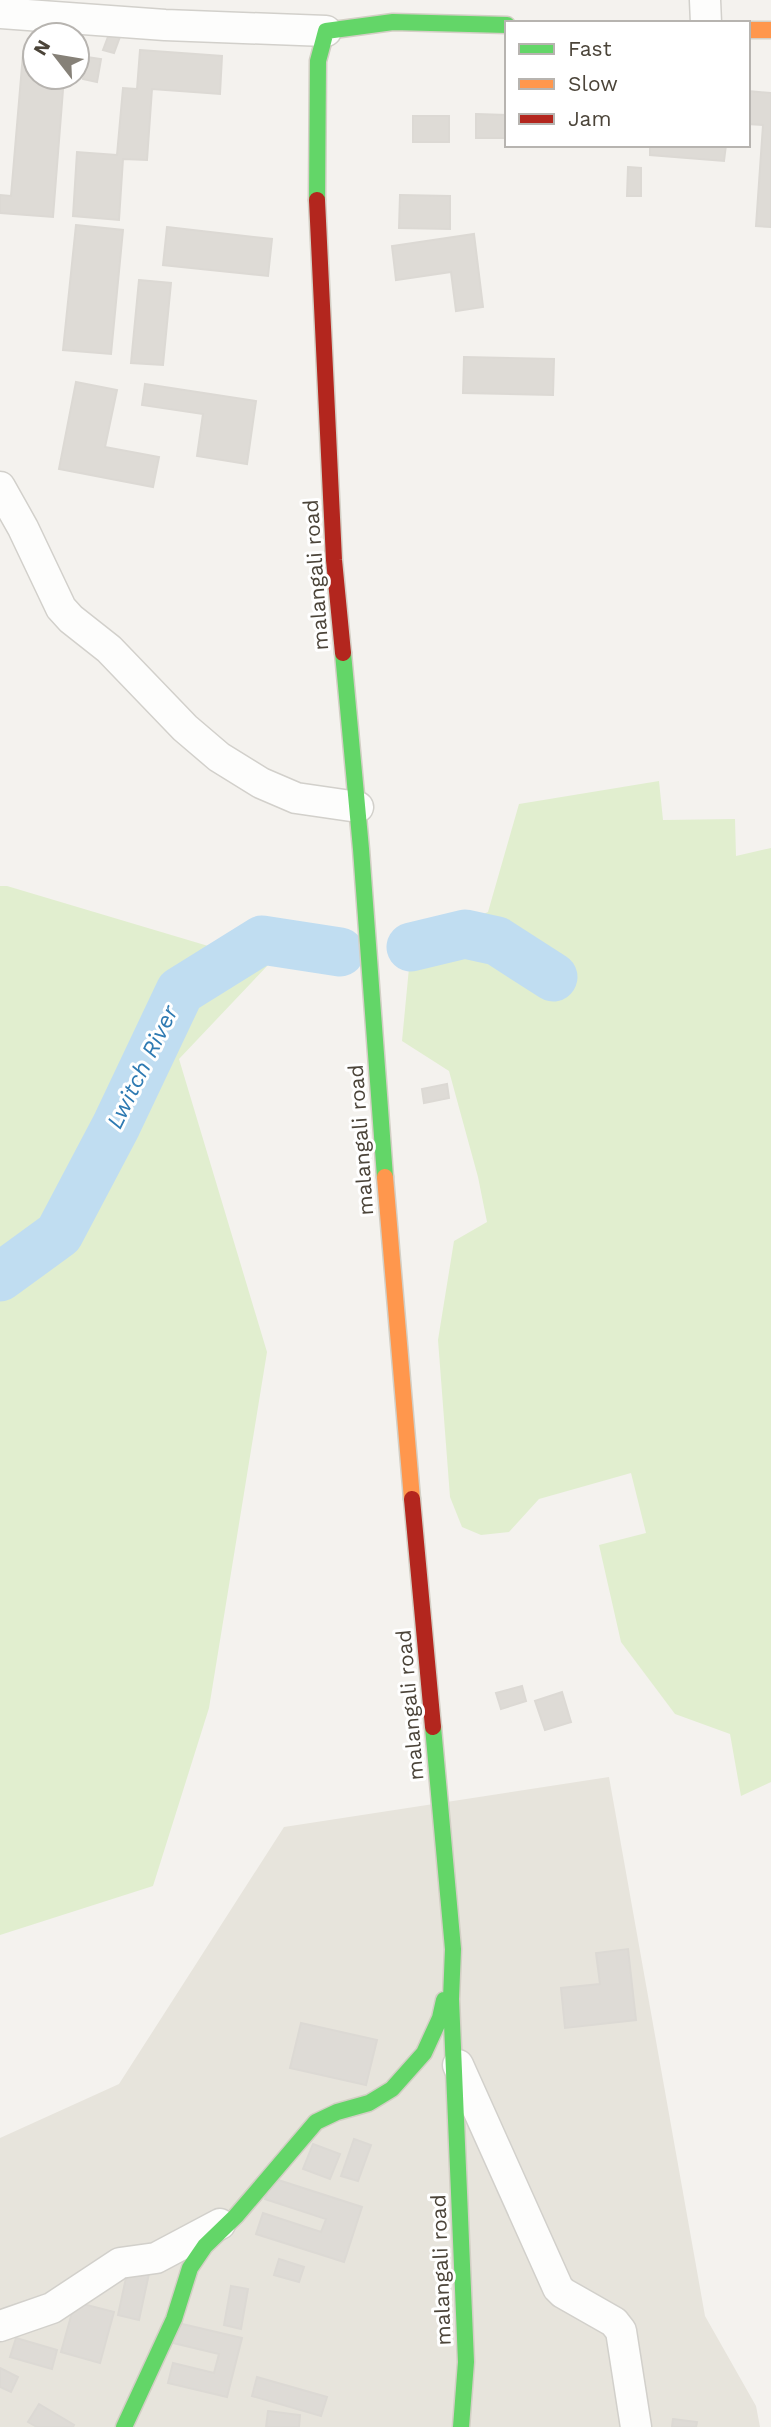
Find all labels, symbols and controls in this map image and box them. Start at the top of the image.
north arrow [21,21,91,91]
legend [505,21,750,147]
text: N [28,36,55,59]
text: Fast [568,36,612,61]
text: Slow [568,71,618,96]
text: Jam [568,106,611,131]
street label: malangali road [298,499,333,651]
water label: Lwitch River [101,1000,184,1133]
street label: malangali road [343,1064,378,1216]
street label: malangali road [390,1629,429,1782]
street label: malangali road [425,2194,456,2346]

